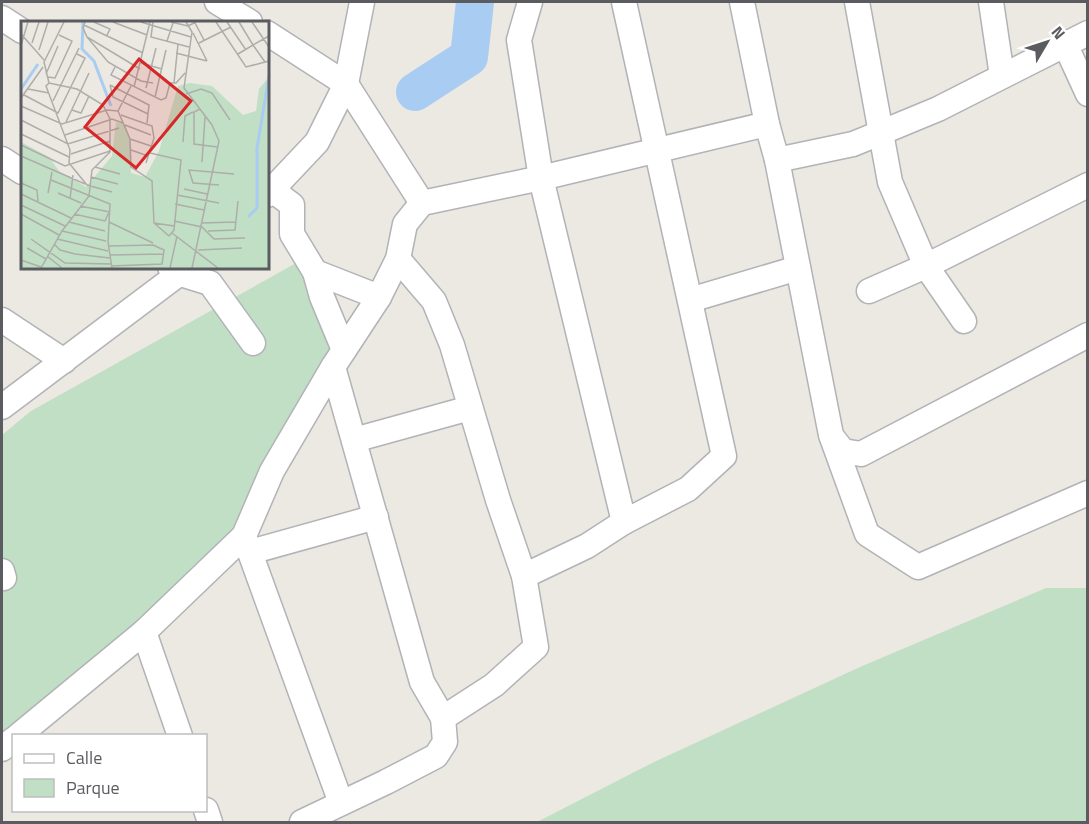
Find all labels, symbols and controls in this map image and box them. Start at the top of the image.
north arrow [1017,12,1077,72]
inset map [21,21,268,268]
text: N [1046,21,1071,44]
legend [12,734,207,812]
text: Calle [66,744,102,771]
text: Parque [66,774,120,801]

